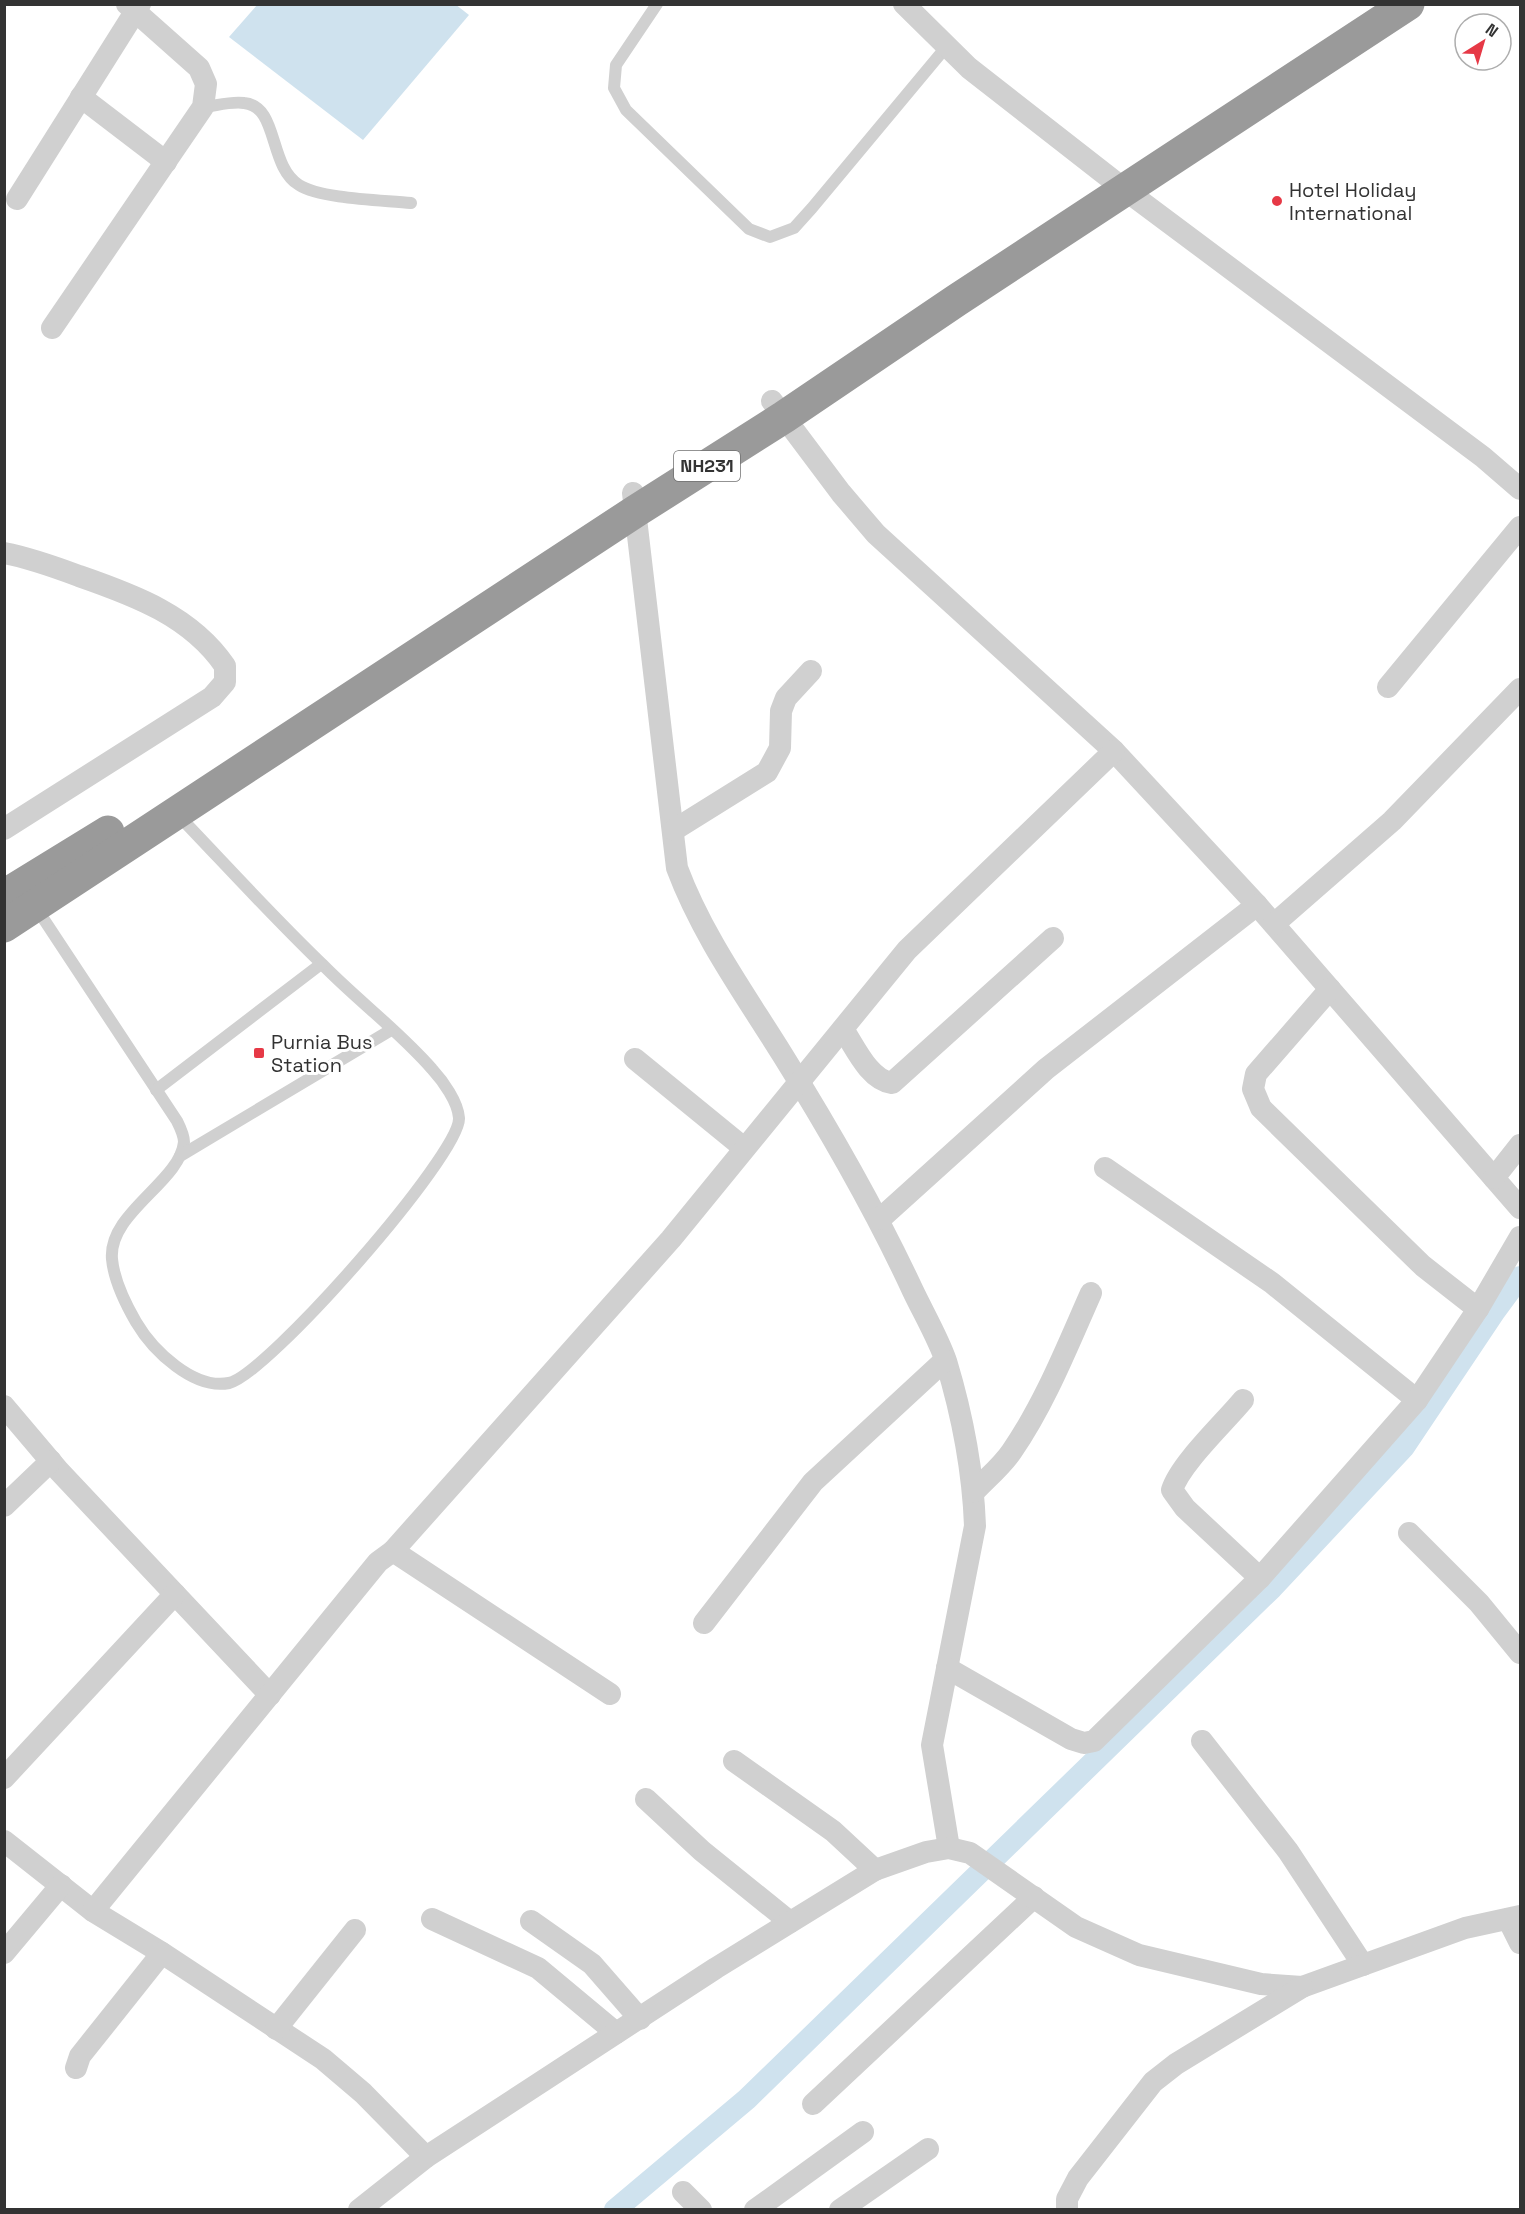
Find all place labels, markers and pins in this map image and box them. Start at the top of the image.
place label: Hotel Holiday International [1289,177,1416,226]
marker: Hotel Holiday International [1270,194,1284,208]
place label: Purnia Bus Station [271,1029,373,1078]
marker: Purnia Bus Station [252,1046,266,1060]

